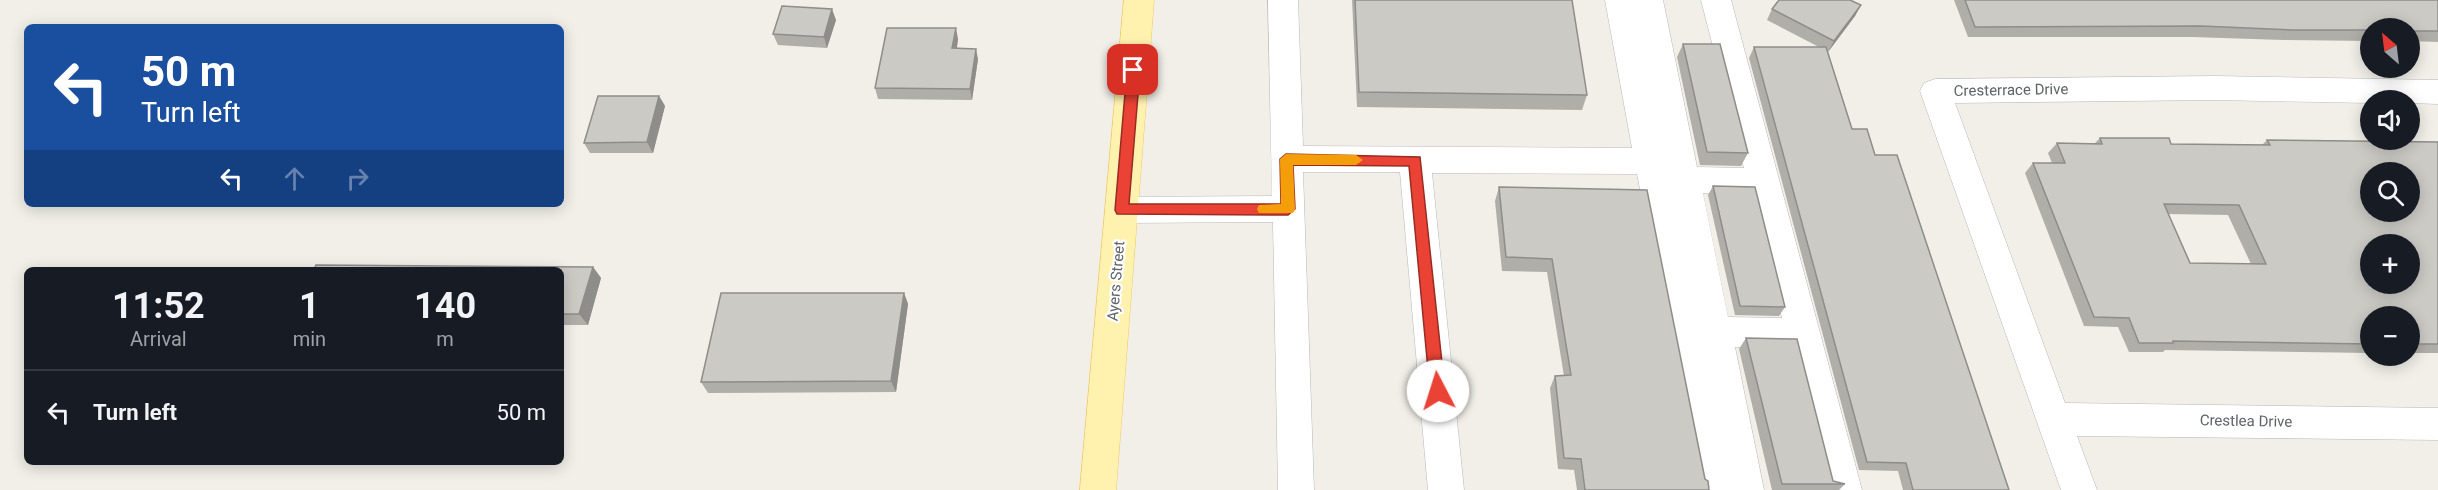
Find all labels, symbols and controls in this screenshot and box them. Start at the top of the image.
north arrow [2360,18,2420,78]
map controls [2360,18,2420,366]
pin [1107,44,1158,95]
text: 50 m [141,47,236,96]
icon: left [42,48,120,126]
icon: arrive [1116,53,1149,86]
street label: Cresterrace Drive [1954,80,2068,100]
button: sound [2360,90,2420,150]
text: Turn left [141,97,241,129]
icon: left [215,162,248,195]
icon: ahead [278,162,311,195]
icon: right [341,162,374,195]
button: search [2360,162,2420,222]
button: + [2360,234,2420,294]
street label: Ayers Street [1104,240,1128,322]
text: 11:52 [112,285,205,327]
text: 1 [299,285,320,327]
text: 140 [414,285,476,327]
button: − [2360,306,2420,366]
text: Arrival [130,327,187,351]
text: min [293,327,326,351]
text: m [436,327,454,351]
position arrow [1406,359,1470,423]
icon: left [42,396,75,429]
text: Turn left [93,400,177,425]
text: 50 m [497,400,546,425]
street label: Crestlea Drive [2200,411,2292,431]

